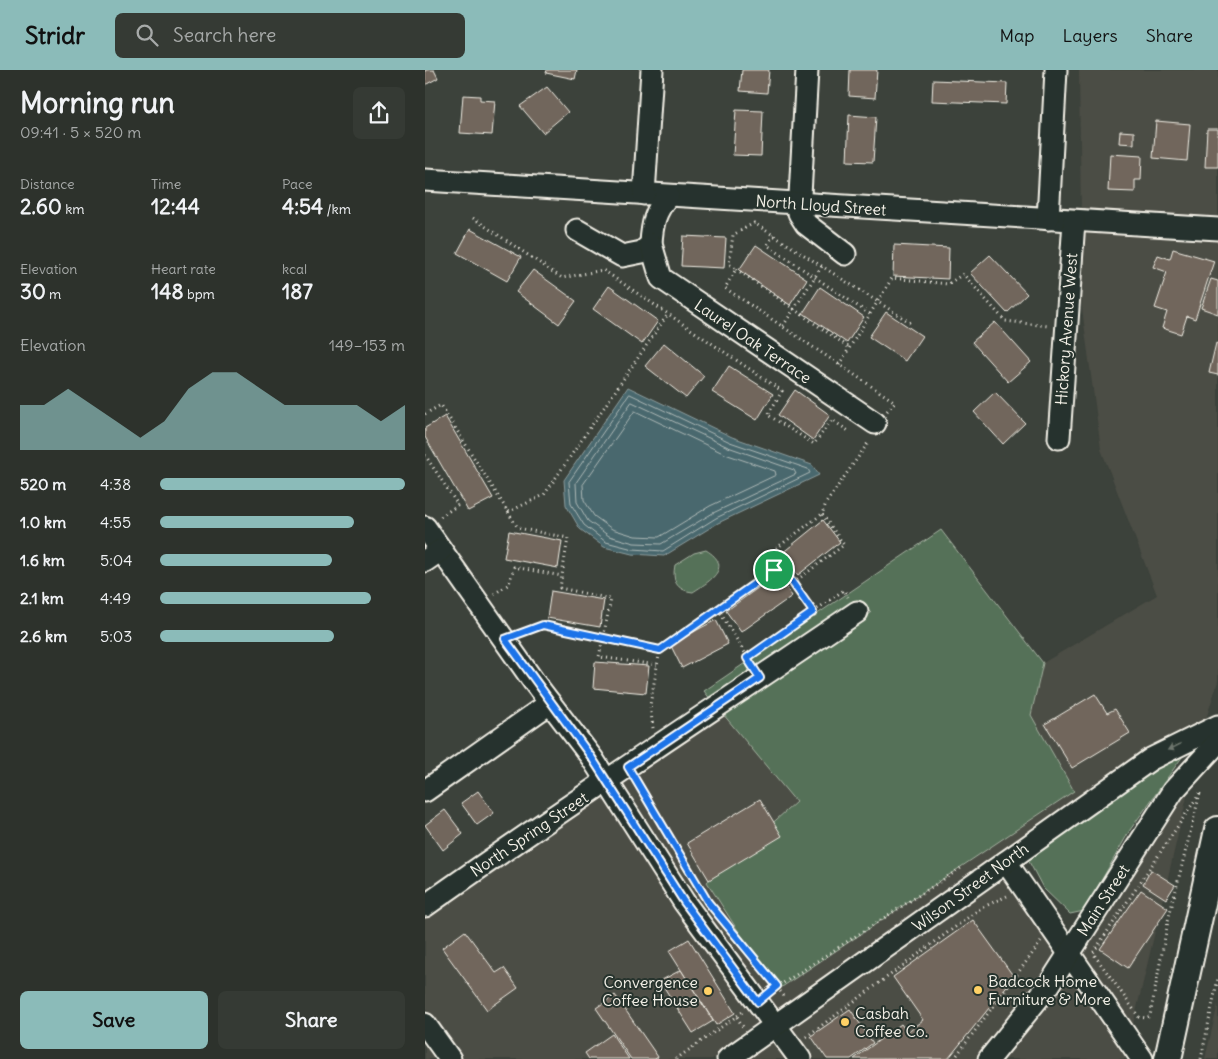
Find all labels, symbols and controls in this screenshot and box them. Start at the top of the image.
search box [115,13,465,58]
text: Stridr [25,20,85,50]
icon: search [133,21,161,49]
text: Search here [173,23,276,47]
text: Map [999,24,1034,47]
text: Layers [1062,24,1118,47]
text: Share [1146,24,1193,47]
text: Morning run [20,85,175,121]
button: share [353,87,405,139]
text: 09:41 · 5 × 520 m [20,122,141,142]
text: Distance [20,175,75,193]
text: Time [151,175,181,193]
text: Pace [282,175,312,193]
street label: North Lloyd Street [755,190,888,220]
text: 2.60 [20,193,62,220]
text: 12:44 [151,193,200,220]
text: 4:54 [282,193,323,220]
text: km [62,200,85,218]
text: /km [323,200,351,218]
street label: Hickory Avenue West [1051,252,1081,406]
text: Elevation [20,260,77,278]
text: Heart rate [151,260,216,278]
text: kcal [282,260,307,278]
text: 30 [20,278,46,305]
text: 148 [151,278,184,305]
text: 187 [282,278,313,305]
text: m [46,285,61,303]
text: bpm [184,285,215,303]
street label: Laurel Oak Terrace [691,294,815,388]
text: Elevation [20,335,86,355]
text: 149–153 m [329,335,405,355]
text: 520 m [20,474,66,494]
text: 4:38 [100,474,131,494]
text: 1.0 km [20,512,66,532]
text: 4:55 [100,512,131,532]
pin [753,549,795,591]
text: 1.6 km [20,550,65,570]
text: 5:04 [100,550,133,570]
icon: arrive [760,556,788,584]
text: 2.1 km [20,588,64,608]
text: 4:49 [100,588,131,608]
text: 2.6 km [20,626,67,646]
text: 5:03 [100,626,132,646]
one-way arrow [1167,743,1182,752]
street label: North Spring Street [466,787,592,881]
street label: Wilson Street North [908,838,1032,936]
street label: Main Street [1072,860,1134,940]
place label: Badcock Home Furniture & More [988,971,1111,1009]
place label: Convergence Coffee House [602,972,698,1010]
marker: Badcock Home Furniture & More [972,984,984,996]
marker: Convergence Coffee House [702,985,714,997]
button: Save [20,991,208,1049]
button: Share [218,991,405,1049]
place label: Casbah Coffee Co. [855,1003,928,1041]
marker: Casbah Coffee Co. [839,1016,851,1028]

